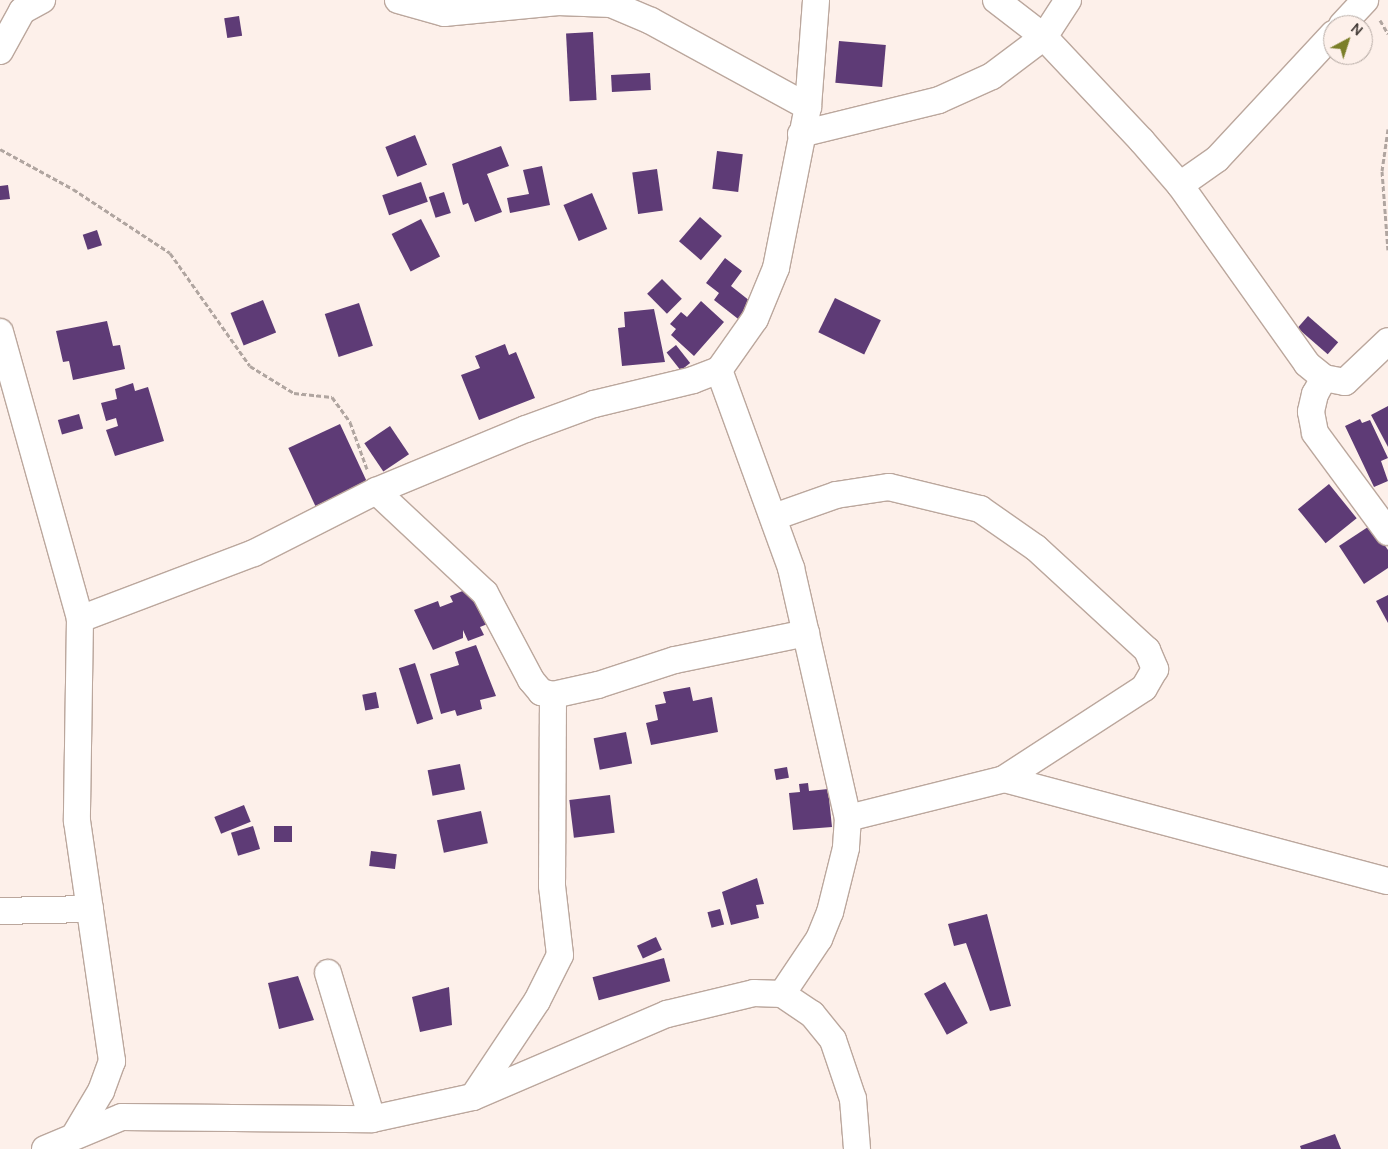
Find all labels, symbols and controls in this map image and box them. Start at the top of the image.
north arrow [1323,15,1373,65]
text: N [1347,18,1367,39]

